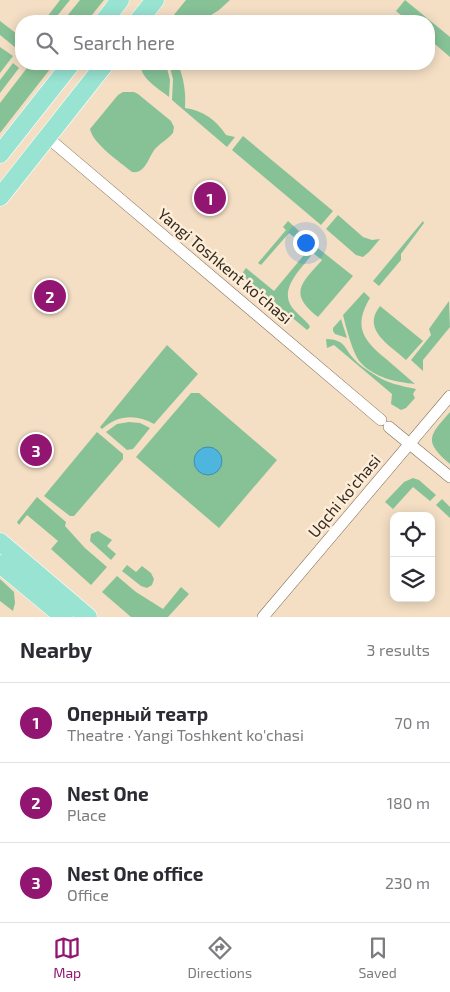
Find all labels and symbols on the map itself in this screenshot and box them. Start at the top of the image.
pin: 1 [194,179,226,217]
street label: Yangi Toshkent ko'chasi [154,204,296,327]
your location [293,230,319,256]
pin: 2 [34,277,66,315]
pin: 3 [20,431,52,469]
street label: Uqchi ko'chasi [303,450,384,541]

